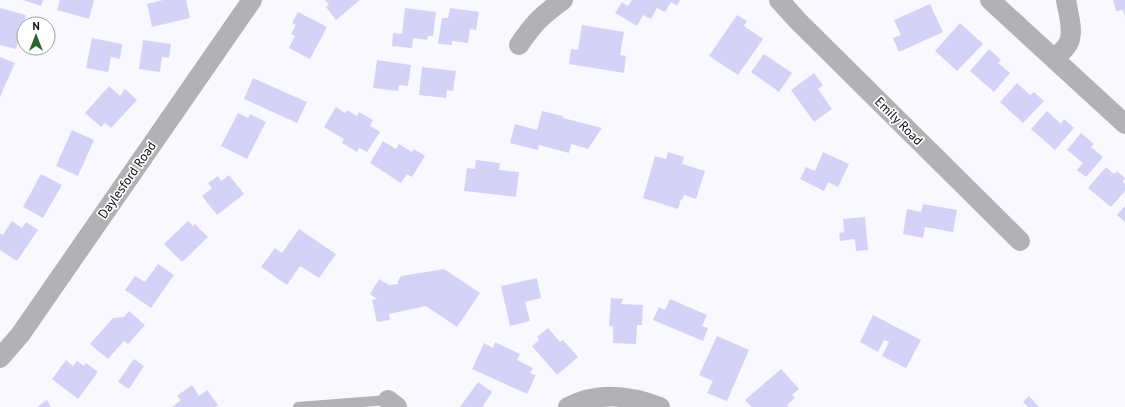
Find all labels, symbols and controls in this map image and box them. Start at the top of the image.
north arrow [16,16,56,56]
text: N [32,19,40,33]
street label: Emily Road [871,93,927,149]
street label: Daylesford Road [94,138,160,222]

